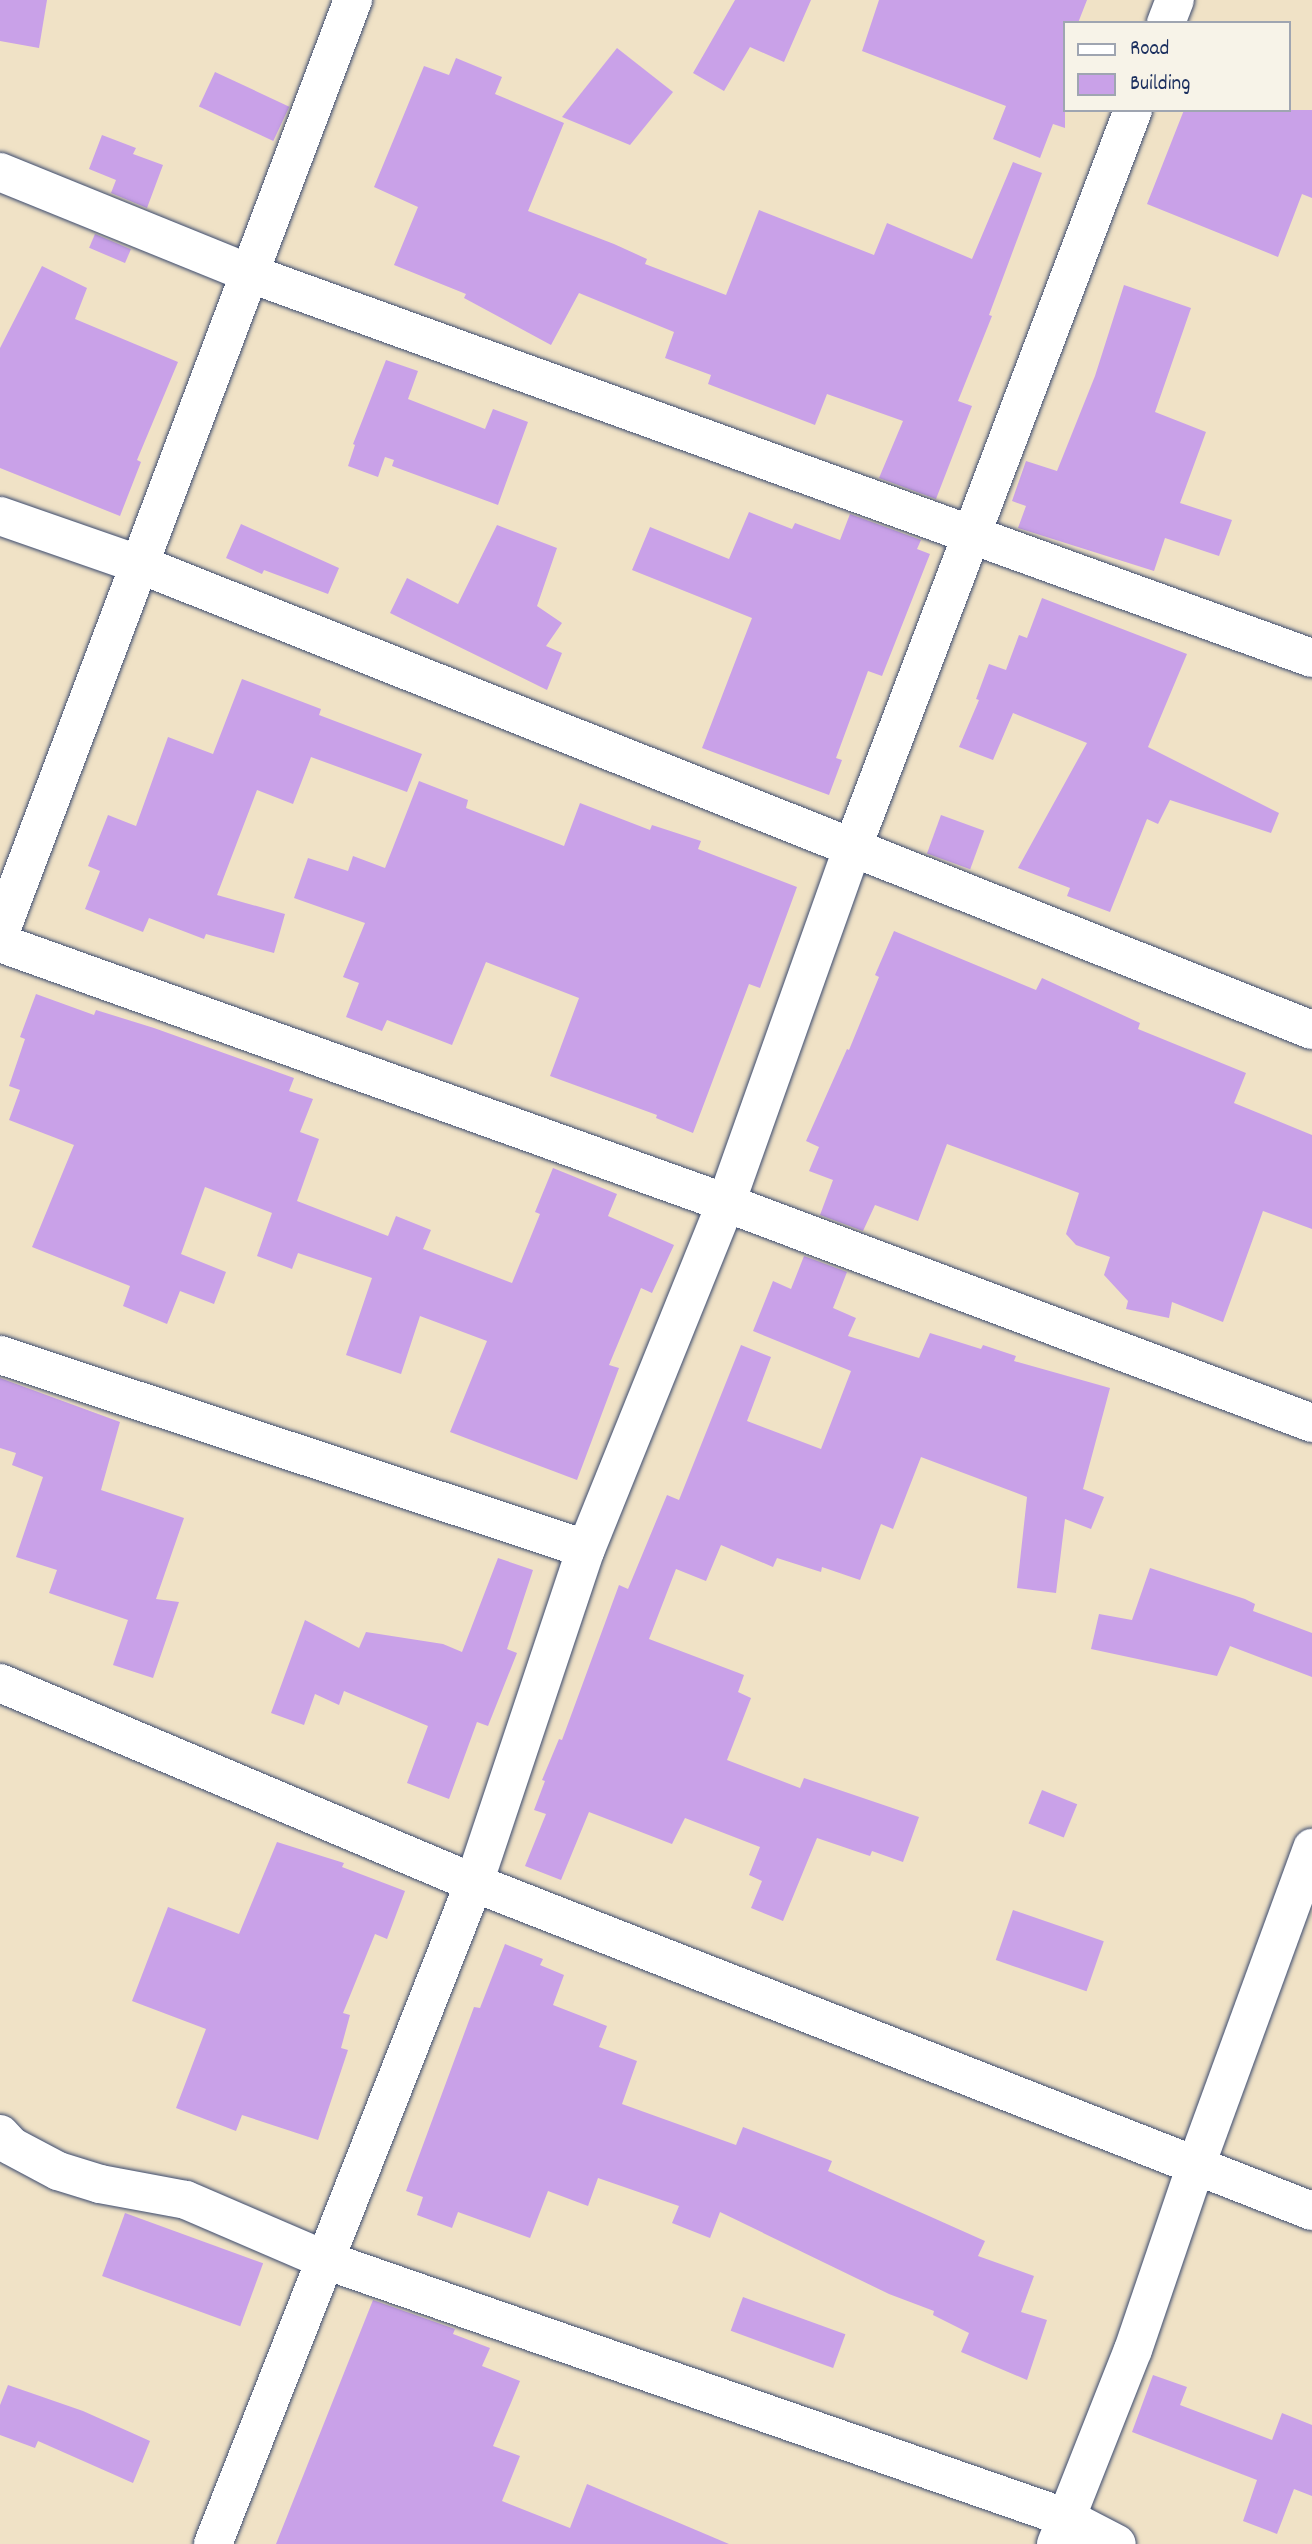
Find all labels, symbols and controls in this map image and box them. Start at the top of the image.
legend [1064,21,1291,112]
text: Road [1130,35,1169,65]
text: Building [1130,70,1190,100]

